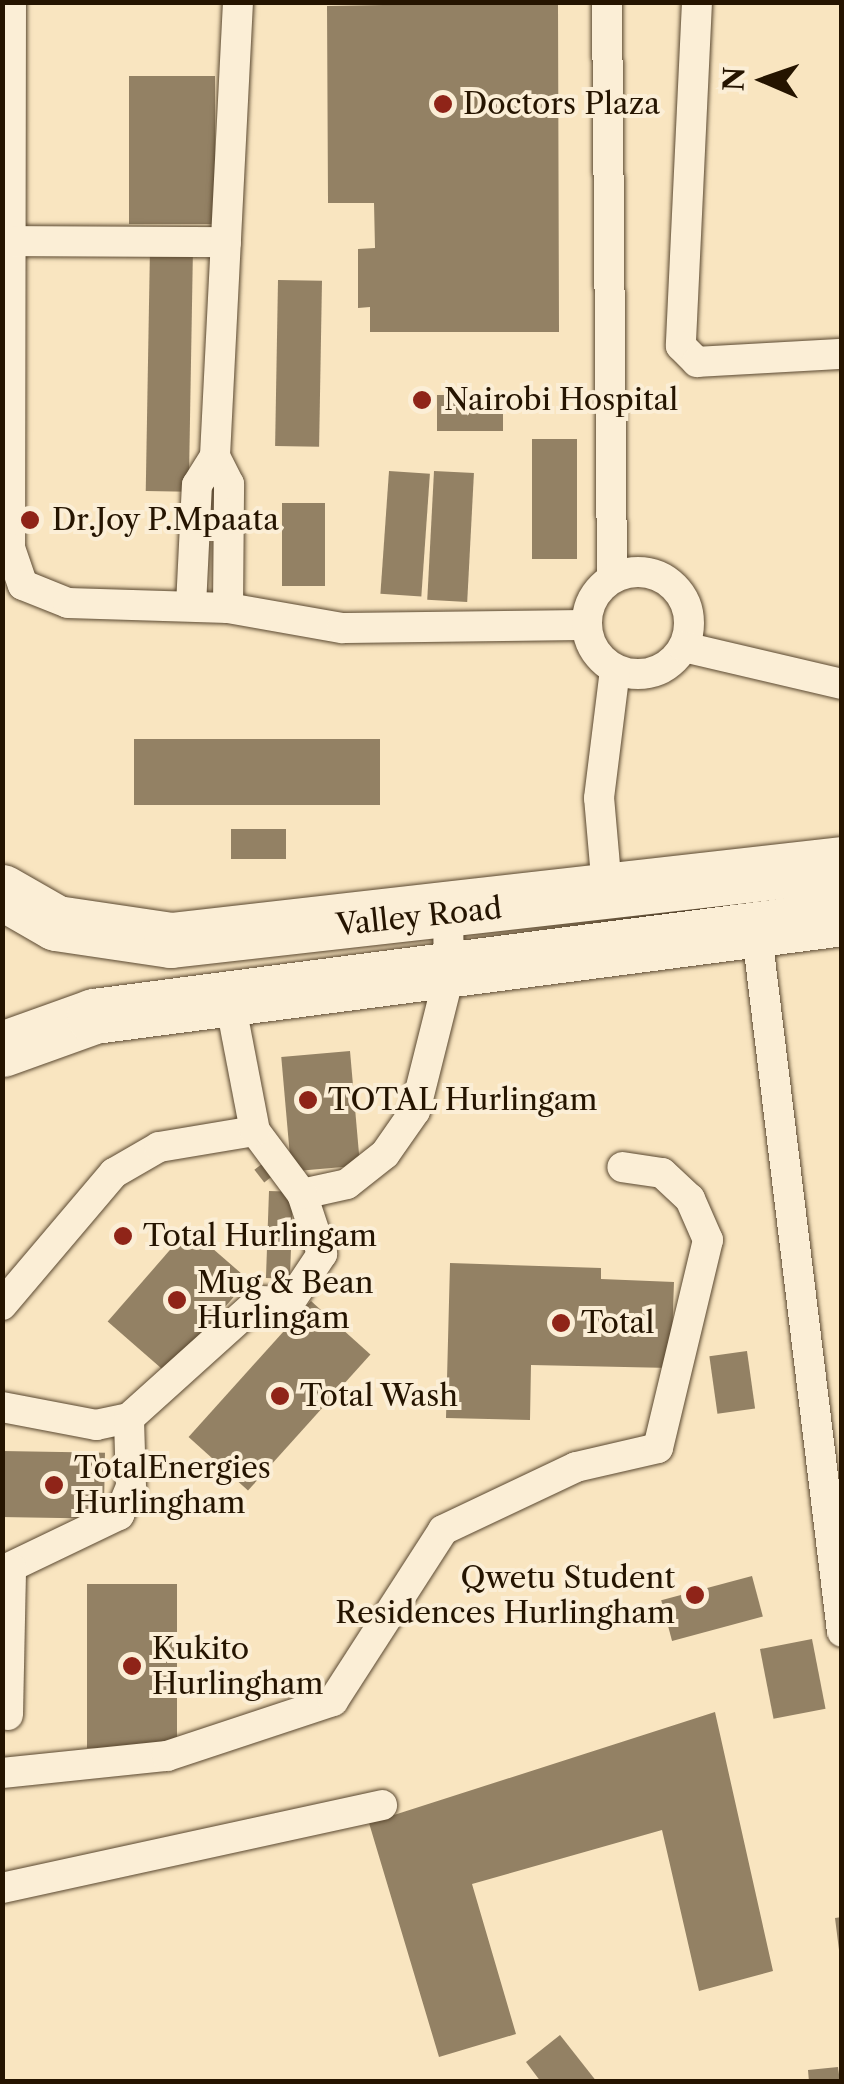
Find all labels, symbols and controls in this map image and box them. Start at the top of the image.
north arrow [714,30,814,130]
text: N [717,66,751,92]
place label: Doctors Plaza [463,86,660,122]
marker: Doctors Plaza [432,93,454,115]
place label: Nairobi Hospital [444,382,678,418]
marker: Nairobi Hospital [409,387,435,413]
place label: Dr.Joy P.Mpaata [52,502,280,538]
marker: Dr.Joy P.Mpaata [17,507,43,533]
street label: Valley Road [334,890,504,944]
place label: TOTAL Hurlingam [328,1082,598,1118]
marker: TOTAL Hurlingam [297,1089,319,1111]
place label: Total Hurlingam [143,1218,377,1254]
marker: Total Hurlingam [112,1225,134,1247]
place label: Mug & Bean Hurlingam [197,1265,374,1336]
marker: Mug & Bean Hurlingam [166,1289,188,1311]
place label: Total [581,1305,654,1341]
marker: Total [550,1312,572,1334]
place label: Total Wash [300,1378,459,1414]
marker: Total Wash [269,1385,291,1407]
place label: TotalEnergies Hurlingham [74,1450,271,1520]
marker: TotalEnergies Hurlingham [43,1474,65,1496]
place label: Qwetu Student Residences Hurlingham [335,1560,675,1630]
marker: Qwetu Student Residences Hurlingham [684,1584,706,1606]
place label: Kukito Hurlingham [152,1631,324,1702]
marker: Kukito Hurlingham [121,1655,143,1677]

